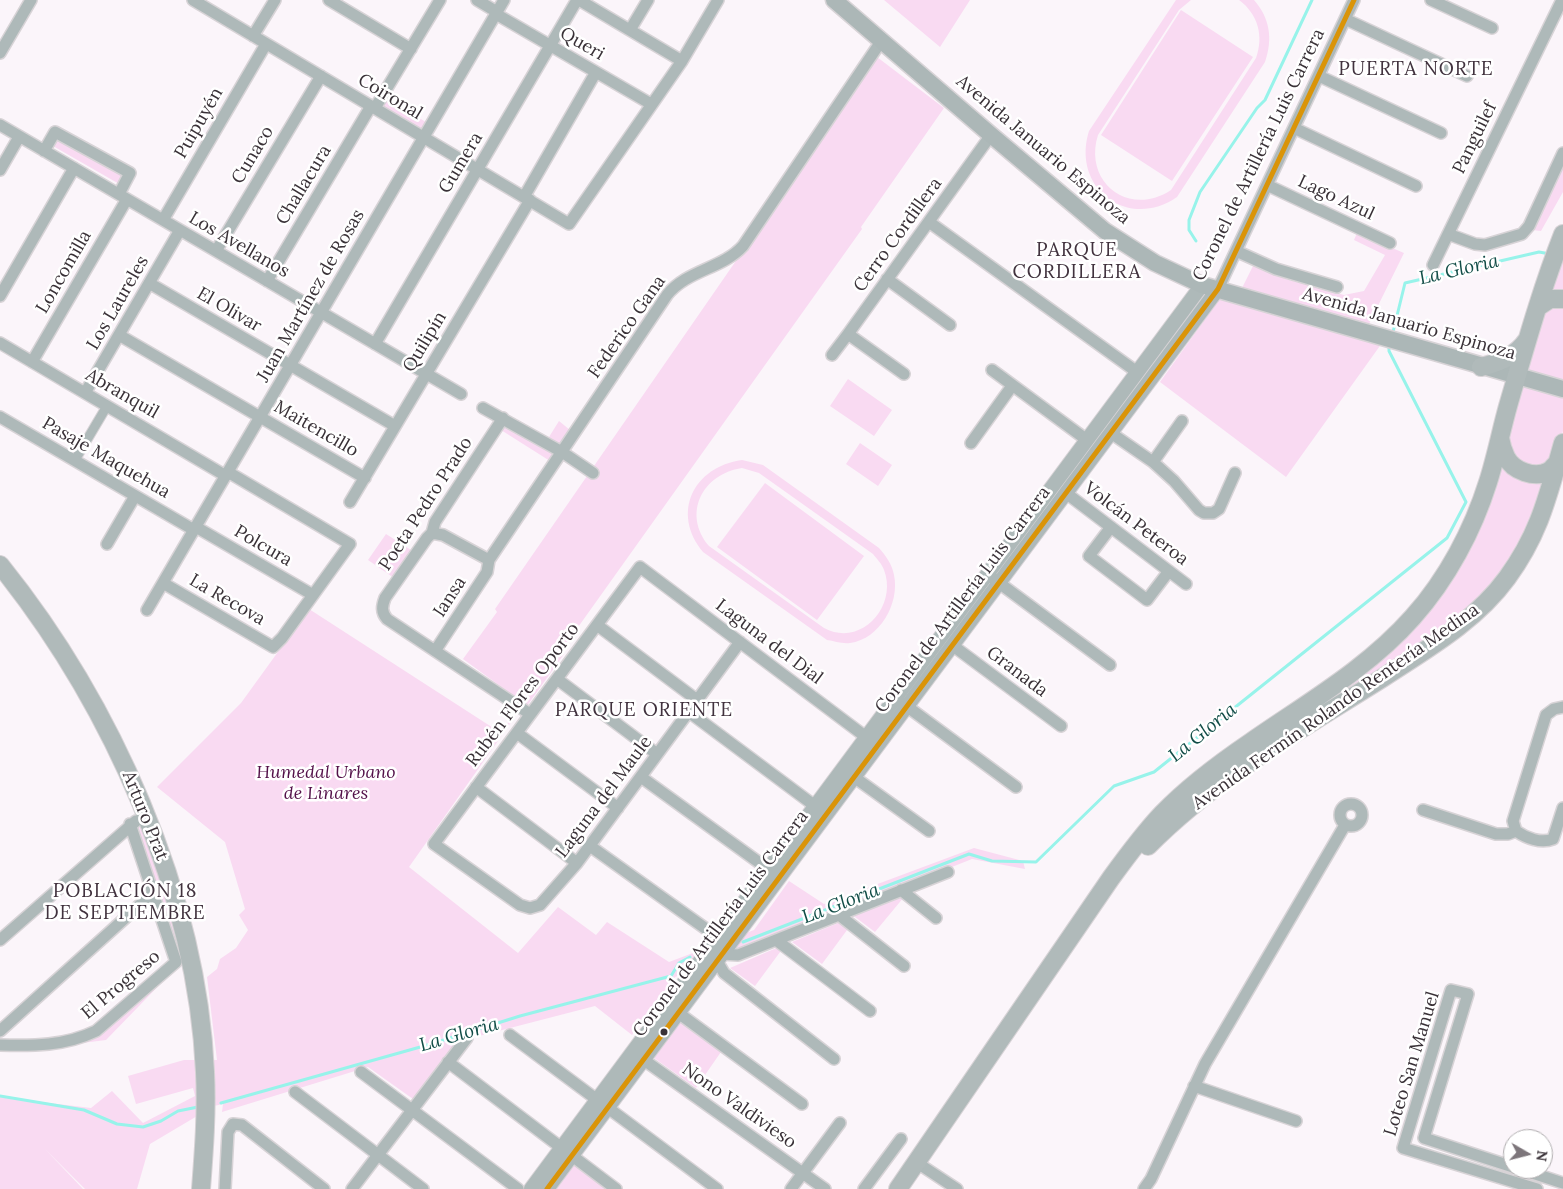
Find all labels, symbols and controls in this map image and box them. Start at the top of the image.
street label: Queri [556,23,608,65]
street label: Coronel de Artillería Luis Carrera [1188,25,1330,285]
district label: PUERTA NORTE [1337,59,1495,81]
street label: Coironal [354,69,426,125]
street label: Avenida Januario Espinoza [952,71,1134,229]
street label: Puipuyén [170,84,228,162]
street label: Panguilef [1448,98,1502,178]
street label: Cunaco [227,122,279,188]
street label: Gumera [434,129,488,197]
street label: Challacura [272,141,336,229]
street label: Lago Azul [1294,171,1378,225]
street label: Cerro Cordillera [849,174,947,296]
street label: Juan Martínez de Rosas [253,206,369,386]
street label: Los Avellanos [185,208,293,282]
street label: Loncomilla [32,227,96,317]
district label: PARQUE CORDILLERA [1011,240,1143,284]
water label: La Gloria [1417,250,1501,290]
street label: Los Laureles [82,252,154,354]
street label: Federico Gana [584,271,670,383]
street label: El Olivar [193,283,265,337]
street label: Avenida Januario Espinoza [1300,283,1518,365]
street label: Quilipín [399,308,451,376]
street label: Abranquil [82,364,162,424]
street label: Maitencillo [270,396,362,462]
street label: Pasaje Maquehua [38,413,174,503]
street label: Poeta Pedro Prado [375,433,477,575]
street label: Volcán Peteroa [1079,478,1193,570]
street label: Coronel de Artillería Luis Carrera [871,483,1055,717]
street label: Polcura [230,521,296,571]
street label: La Recova [185,570,269,630]
street label: Iansa [429,573,471,621]
street label: Laguna del Dial [711,595,827,689]
street label: Avenida Fermín Rolando Rentería Medina [1189,599,1483,815]
street label: Rubén Flores Oporto [462,619,584,771]
street label: Granada [982,642,1052,702]
water label: La Gloria [1164,699,1242,767]
district label: PARQUE ORIENTE [553,700,735,722]
street label: Laguna del Maule [551,732,657,862]
park label: Humedal Urbano de Linares [256,762,396,804]
street label: Arturo Prat [117,768,173,864]
street label: Coronel de Artillería Luis Carrera [629,807,813,1041]
water label: La Gloria [799,879,883,929]
district label: POBLACIÓN 18 DE SEPTIEMBRE [43,881,207,925]
street label: El Progreso [77,946,165,1024]
street label: Loteo San Manuel [1380,989,1444,1139]
water label: La Gloria [417,1013,501,1057]
unlabelled marker [659,1027,669,1037]
street label: Nono Valdivieso [678,1059,800,1153]
north arrow [1503,1129,1553,1179]
text: N [1532,1149,1552,1163]

